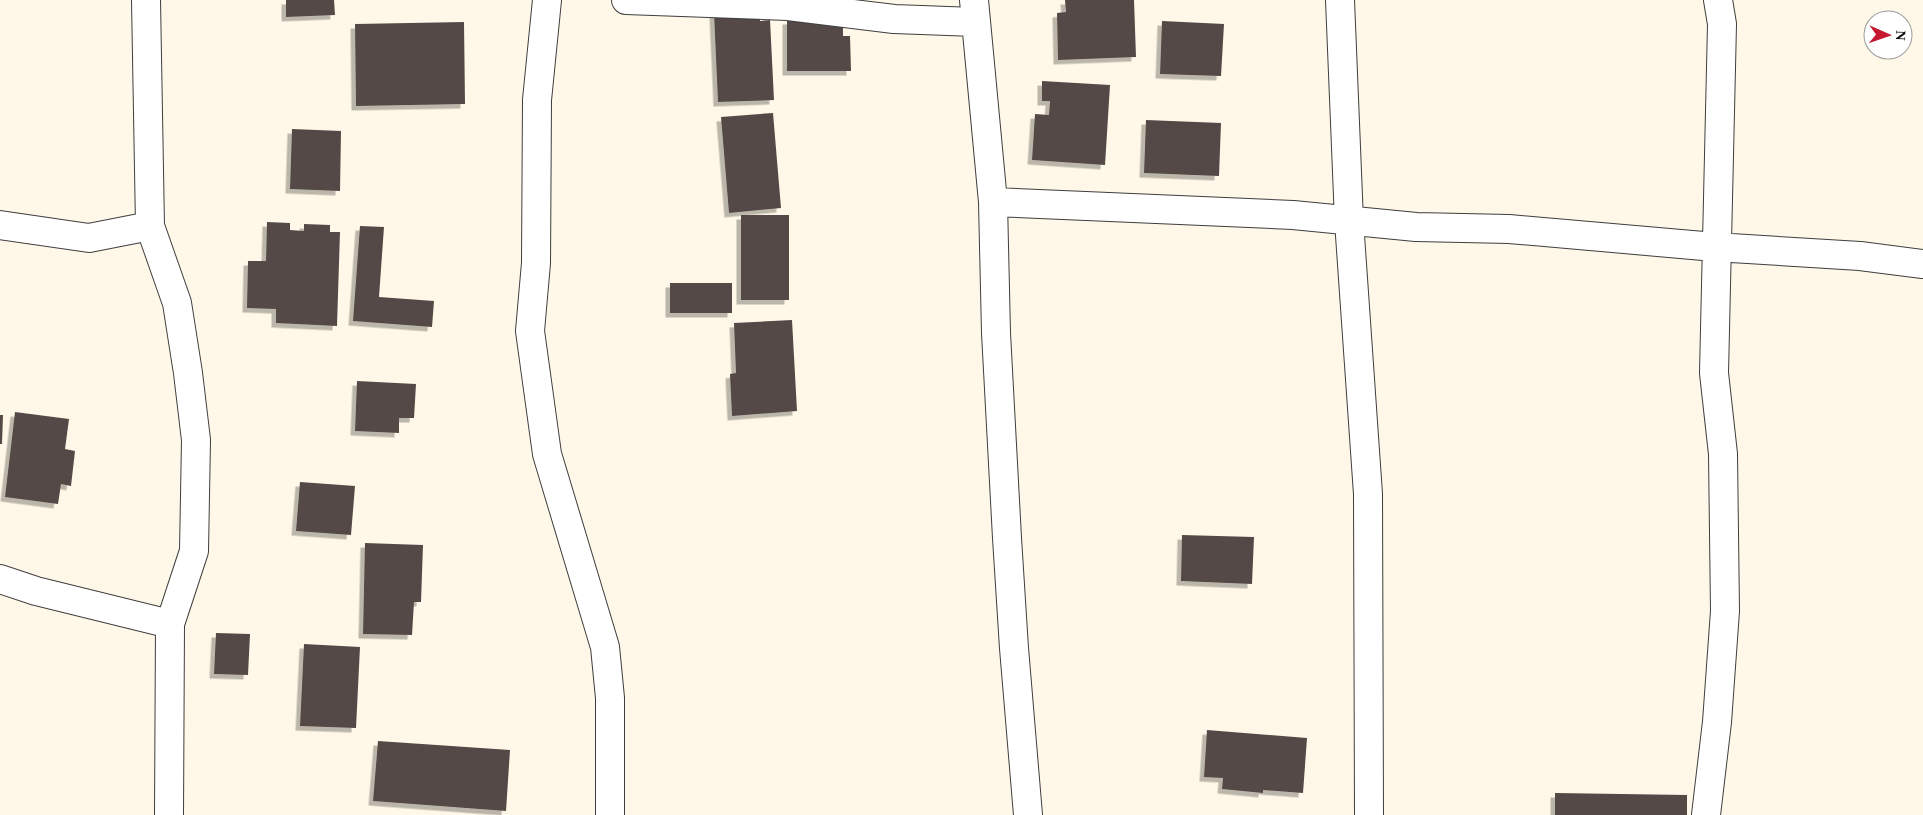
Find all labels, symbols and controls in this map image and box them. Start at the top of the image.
north arrow [1863,10,1913,60]
text: N [1893,30,1908,41]

